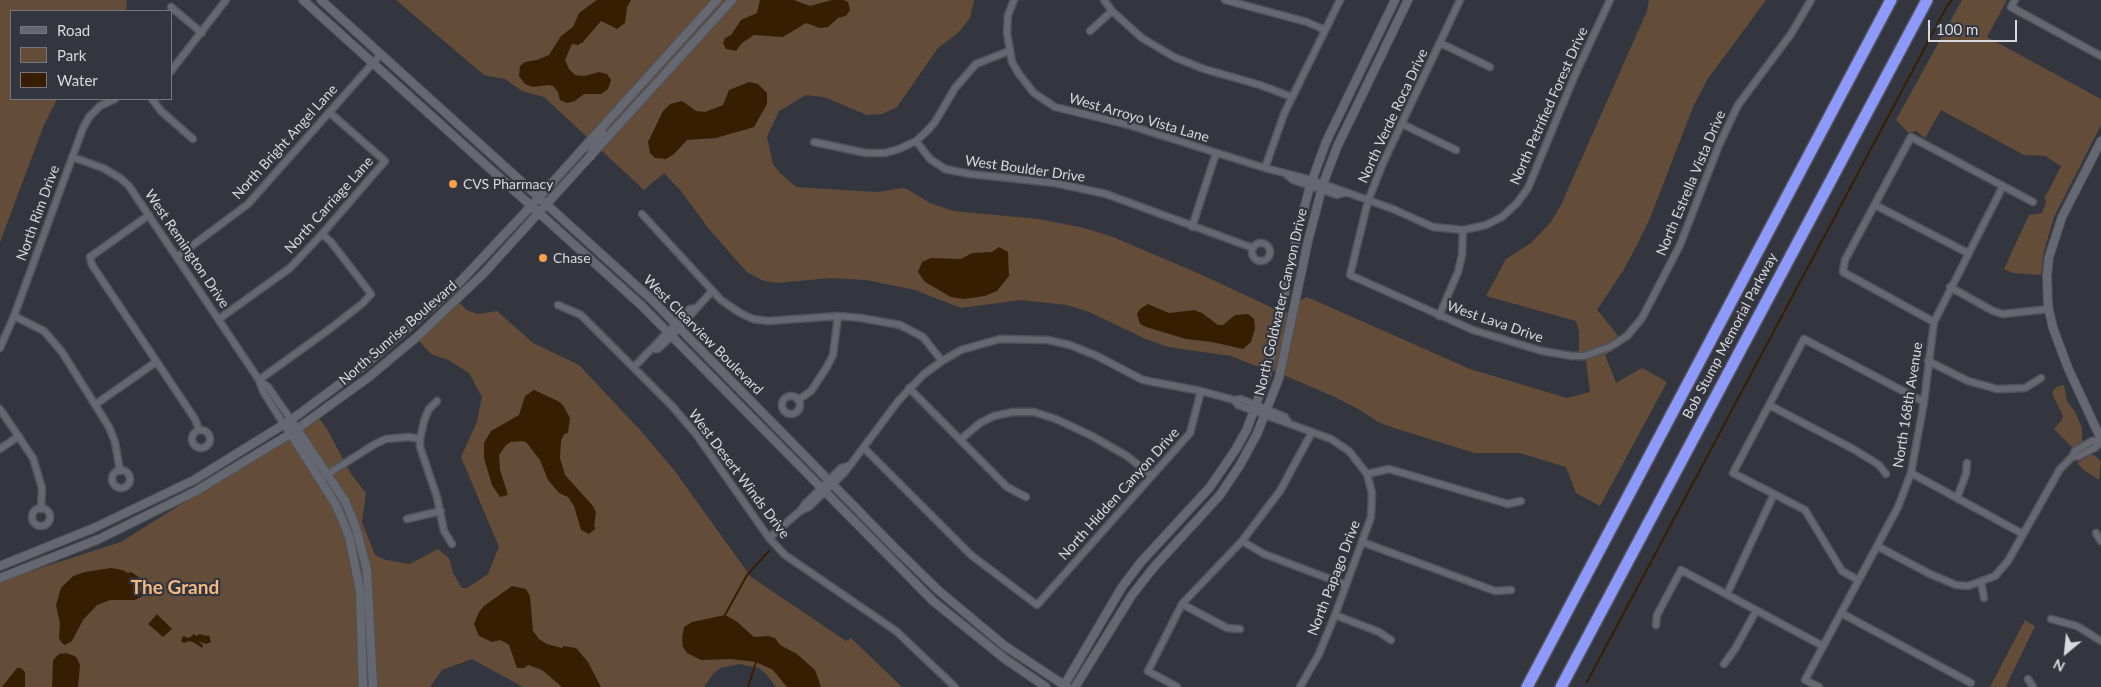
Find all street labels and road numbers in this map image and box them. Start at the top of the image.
street label: North Petrified Forest Drive [1507,24,1591,188]
street label: North Verde Roca Drive [1354,46,1432,186]
street label: North Bright Angel Lane [229,81,341,203]
street label: West Arroyo Vista Lane [1067,90,1211,146]
street label: North Estrella Vista Drive [1653,108,1729,258]
street label: West Boulder Drive [964,152,1086,186]
street label: North Carriage Lane [281,153,377,257]
street label: North Rim Drive [13,163,63,263]
street label: West Remington Drive [141,187,233,311]
street label: North Goldwater Canyon Drive [1251,207,1311,397]
street label: Bob Stump Memorial Parkway [1679,250,1781,422]
street label: West Clearview Boulevard [640,272,766,398]
street label: North Sunrise Boulevard [336,277,460,389]
street label: West Lava Drive [1445,298,1545,346]
street label: North 168th Avenue [1890,341,1926,469]
street label: West Desert Winds Drive [685,406,793,542]
street label: North Hidden Canyon Drive [1055,424,1183,564]
street label: North Papago Drive [1304,518,1364,638]

